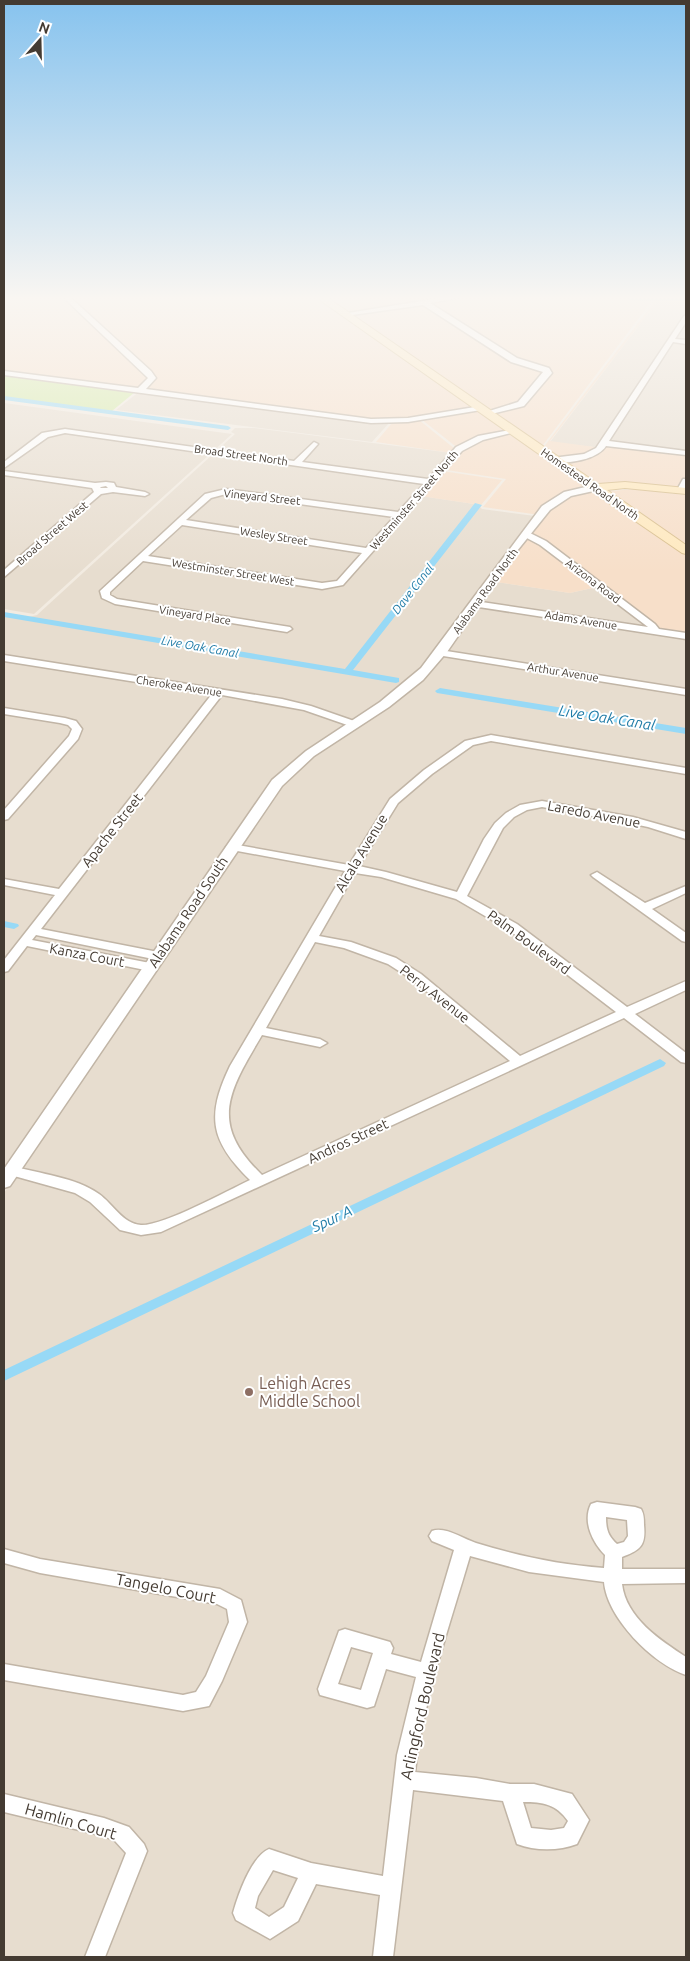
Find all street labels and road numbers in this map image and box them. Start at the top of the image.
street label: Broad Street North [193,442,289,468]
street label: Homestead Road North [539,446,641,522]
street label: Westminster Street North [368,448,460,552]
street label: Vineyard Street [223,487,302,507]
street label: Broad Street West [14,498,91,567]
street label: Wesley Street [239,525,309,547]
street label: Alabama Road North [450,546,520,636]
street label: Westminster Street West [171,556,296,588]
street label: Arizona Road [563,557,623,605]
street label: Vineyard Place [158,603,232,627]
street label: Adams Avenue [544,608,618,632]
street label: Arthur Avenue [527,660,599,684]
street label: Cherokee Avenue [135,673,223,699]
street label: Apache Street [78,790,146,870]
street label: Laredo Avenue [546,797,642,831]
street label: Alcala Avenue [332,811,390,895]
street label: Alabama Road South [145,853,231,971]
street label: Palm Boulevard [485,907,573,977]
street label: Kanza Court [48,940,126,970]
street label: Perry Avenue [397,962,473,1026]
street label: Andros Street [305,1115,391,1167]
street label: Tangelo Court [114,1569,218,1607]
street label: Arlingford Boulevard [396,1631,448,1781]
street label: Hamlin Court [23,1799,120,1843]

